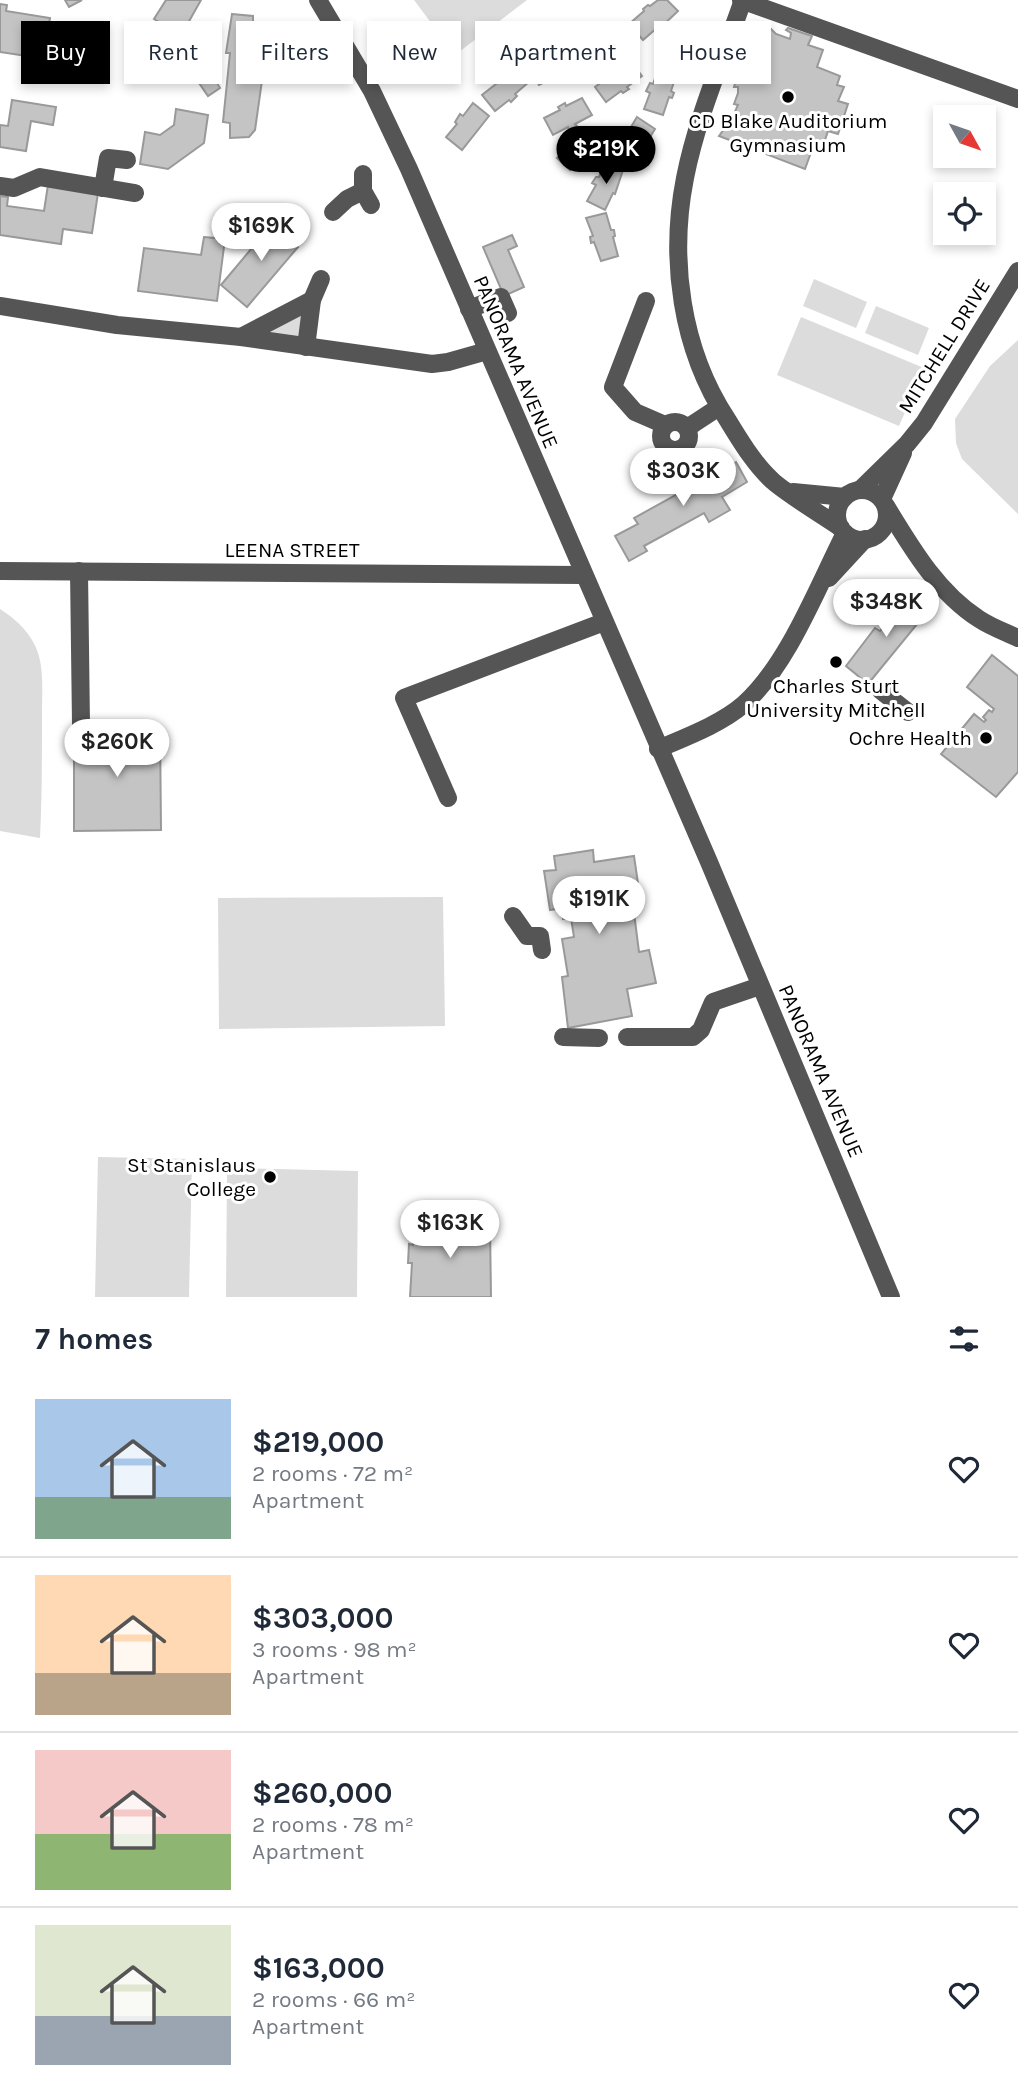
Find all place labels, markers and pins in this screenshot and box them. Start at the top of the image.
marker: CD Blake Auditorium Gymnasium [780,89,796,105]
place label: CD Blake Auditorium Gymnasium [689,109,887,157]
pin: $219K [557,127,655,186]
pin: $169K [212,204,310,263]
pin: $303K [634,448,732,508]
pin: $348K [837,580,935,639]
marker: Charles Sturt University Mitchell [828,654,844,670]
place label: Charles Sturt University Mitchell [746,674,926,722]
pin: $260K [68,720,166,779]
place label: Ochre Health [849,726,972,750]
marker: Ochre Health [978,730,994,746]
pin: $191K [550,876,648,936]
place label: St Stanislaus College [127,1153,256,1201]
marker: St Stanislaus College [262,1169,278,1185]
pin: $163K [401,1200,499,1260]

